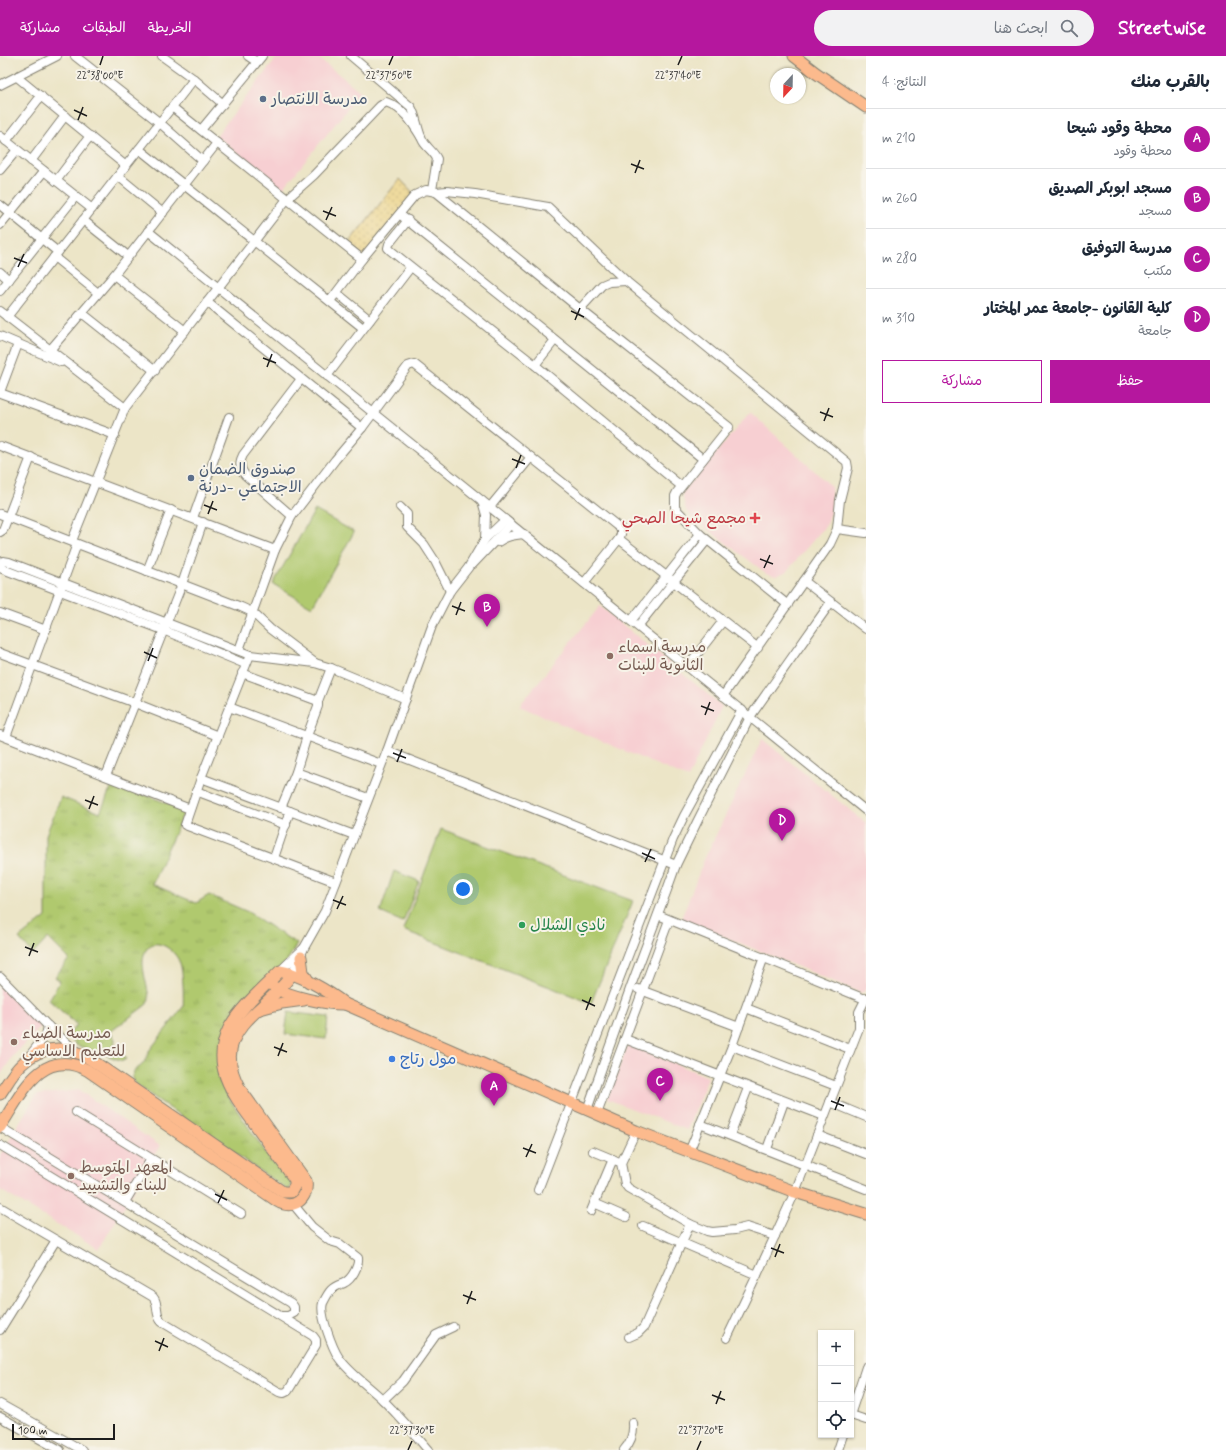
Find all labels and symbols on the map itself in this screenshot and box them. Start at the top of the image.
north arrow [770,68,806,104]
text: 22°38'00"E [77,69,123,83]
text: 22°37'50"E [366,69,412,83]
text: 22°37'40"E [655,69,701,83]
place label: مدرسة الانتصار [270,89,368,110]
marker: مدرسة الانتصار [258,94,268,104]
place label: صندوق الضمان الاجتماعي -درنة [199,459,302,501]
marker: صندوق الضمان الاجتماعي -درنة [186,473,196,483]
place label: مجمع شيحا الصحي [622,508,746,532]
marker: مجمع شيحا الصحي [749,512,761,524]
pin: B [474,594,500,627]
place label: مدرسة اسماء الثانوية للبنات [618,637,706,676]
marker: مدرسة اسماء الثانوية للبنات [605,651,615,661]
pin: D [769,808,795,841]
your location [453,879,473,899]
place label: نادي الشلال [530,915,605,936]
marker: نادي الشلال [517,920,527,930]
place label: مدرسة الضياء للتعليم الاساسي [22,1023,125,1065]
marker: مدرسة الضياء للتعليم الاساسي [9,1037,19,1047]
place label: مول رتاج [400,1049,456,1070]
marker: مول رتاج [387,1054,397,1064]
pin: C [647,1068,673,1101]
pin: A [481,1073,507,1106]
place label: المعهد المتوسط للبناء والتشييد [79,1157,172,1196]
marker: المعهد المتوسط للبناء والتشييد [66,1171,76,1181]
scale bar [12,1422,115,1441]
text: 22°37'30"E [390,1424,435,1438]
text: 22°37'20"E [678,1424,724,1438]

